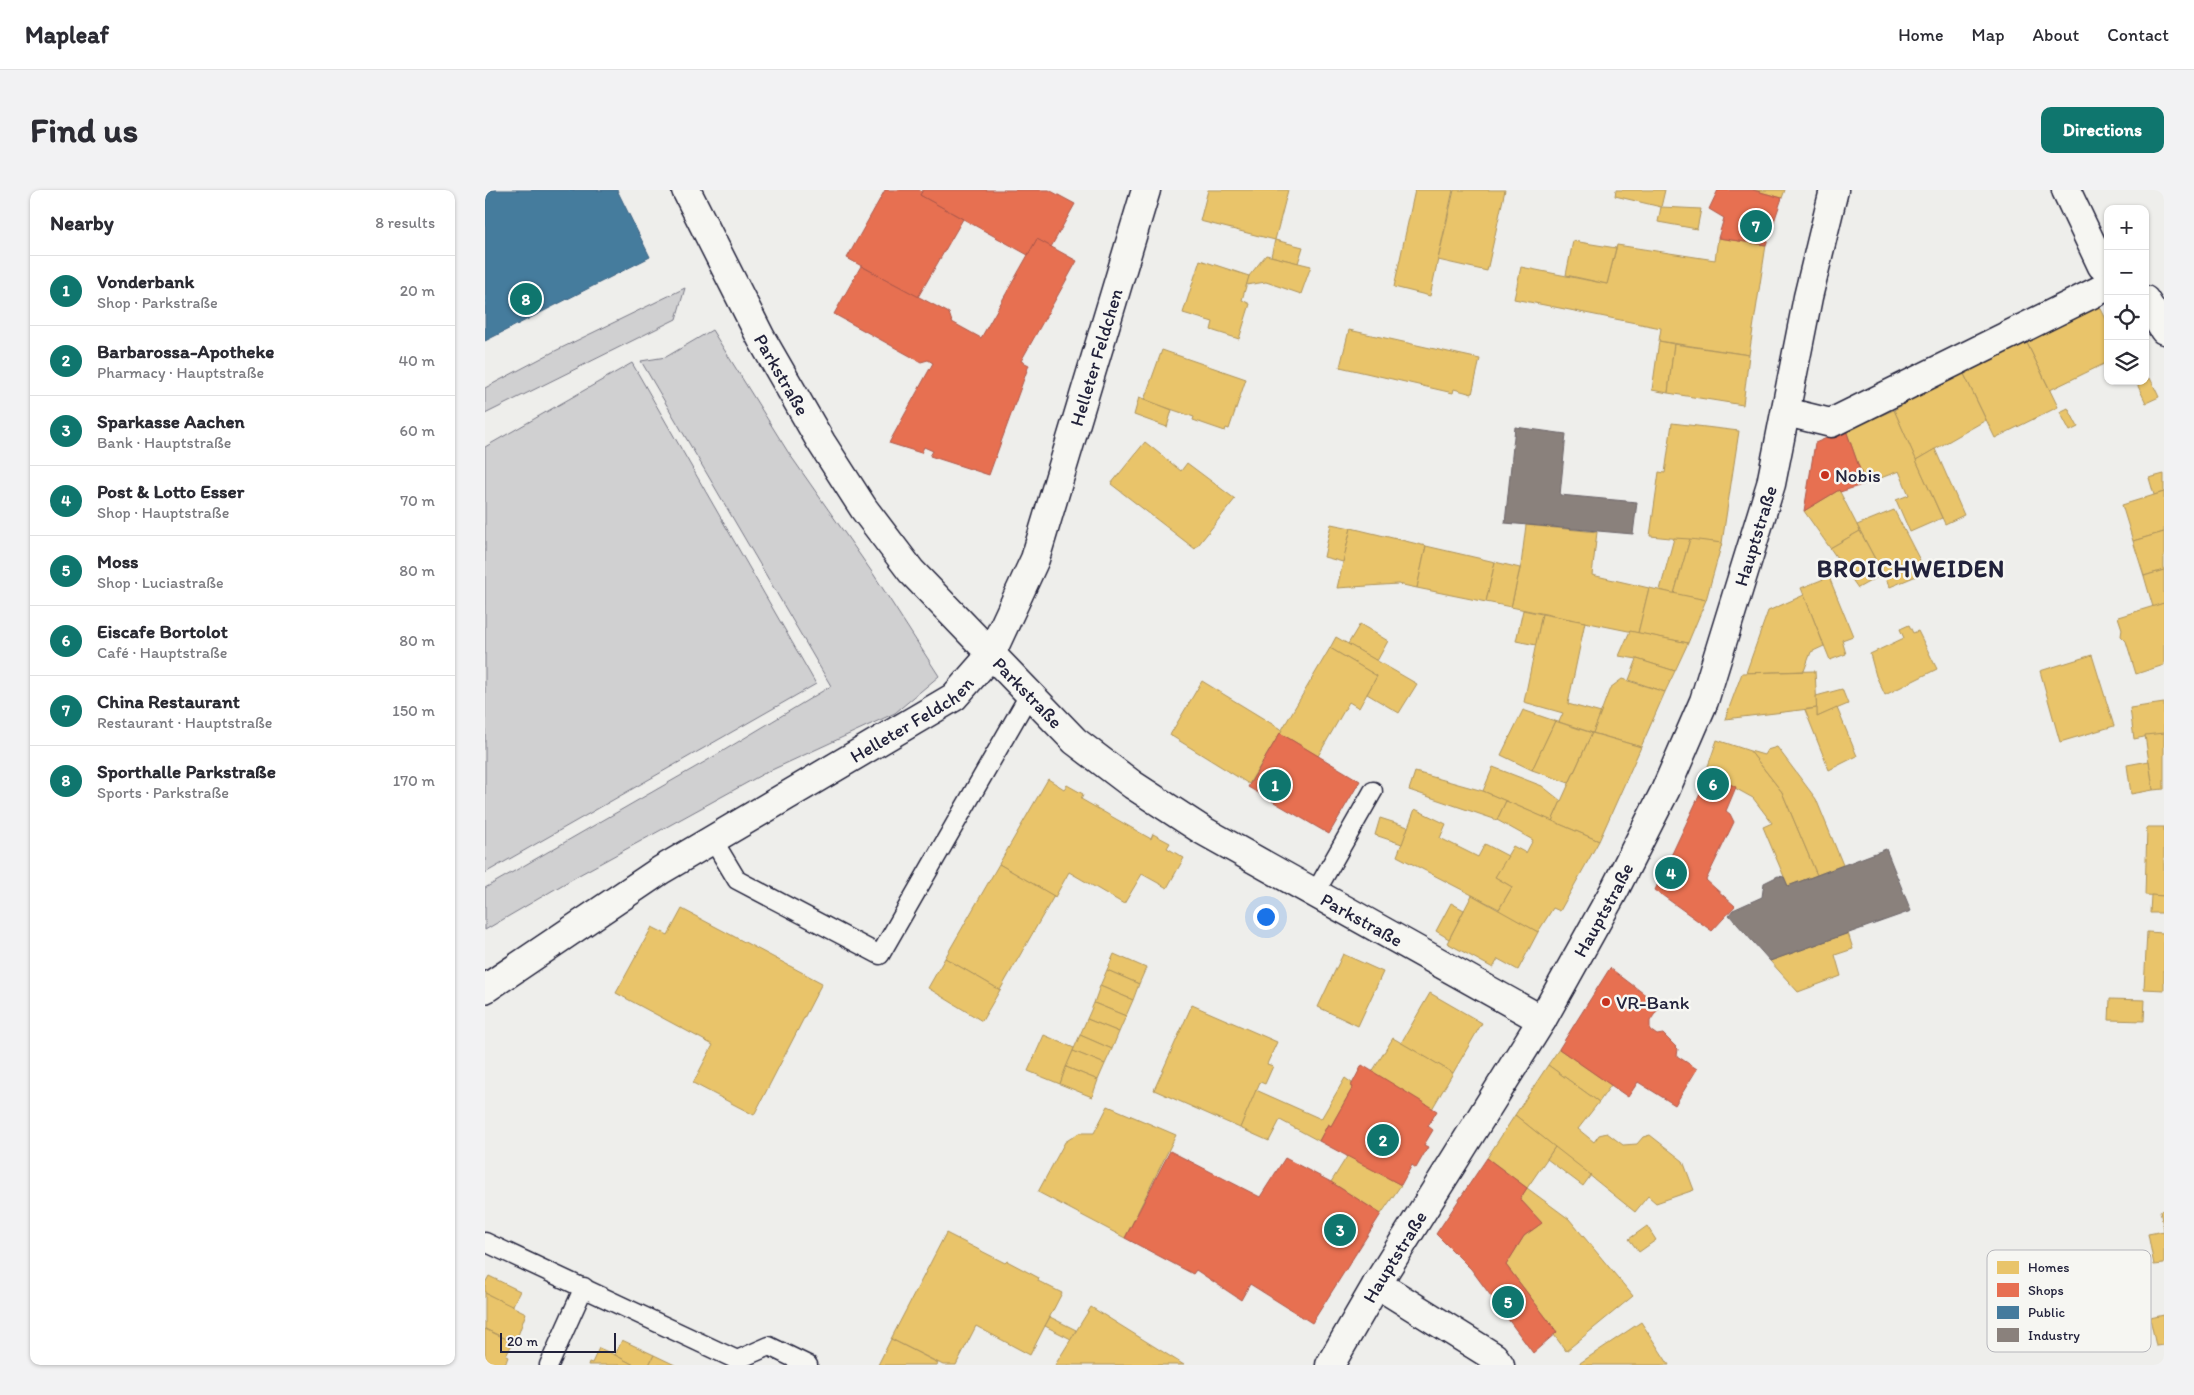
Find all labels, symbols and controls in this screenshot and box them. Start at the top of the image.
text: Mapleaf [25,20,109,49]
text: Home [1898,24,1944,46]
text: Map [1972,24,2005,46]
text: About [2033,24,2079,46]
text: Contact [2107,24,2169,46]
button: Directions [2041,107,2164,153]
text: Find us [30,109,138,151]
map controls [2104,205,2149,385]
button: + [2104,205,2149,250]
pin: 7 [1740,207,1772,245]
text: Nearby [50,210,114,235]
text: 8 results [375,213,435,232]
button: − [2104,250,2149,295]
text: Vonderbank [97,270,194,293]
pin: 8 [510,280,542,318]
text: 1 [62,281,70,300]
text: 20 m [400,281,435,300]
street label: Helleter Feldchen [1064,285,1127,429]
text: Shop · Parkstraße [97,293,218,312]
button: locate [2104,295,2149,340]
street label: Parkstraße [749,330,815,419]
text: Barbarossa-Apotheke [97,340,274,363]
button: layers [2104,340,2149,385]
text: 2 [62,351,70,370]
text: 40 m [398,351,435,370]
text: Pharmacy · Hauptstraße [97,363,264,382]
text: Sparkasse Aachen [97,410,245,433]
text: 3 [62,421,70,440]
text: 60 m [400,421,435,440]
text: Bank · Hauptstraße [97,433,232,452]
place label: Nobis [1835,464,1881,487]
marker: Nobis [1819,469,1831,481]
text: Post & Lotto Esser [97,480,244,503]
street label: Hauptstraße [1729,483,1781,589]
text: 4 [61,491,71,510]
text: 70 m [400,491,435,510]
text: Shop · Hauptstraße [97,503,229,522]
text: Moss [97,550,139,573]
district label: BROICHWEIDEN [1817,554,2005,583]
text: 5 [62,561,70,580]
text: 80 m [399,561,435,580]
text: Shop · Luciastraße [97,573,224,592]
text: Eiscafe Bortolot [97,620,228,643]
text: 6 [62,631,70,650]
text: 80 m [399,631,435,650]
text: Café · Hauptstraße [97,643,227,662]
street label: Parkstraße [988,652,1068,733]
street label: Helleter Feldchen [846,672,978,767]
text: China Restaurant [97,690,240,713]
text: 7 [62,701,70,720]
text: 150 m [392,701,435,720]
text: Restaurant · Hauptstraße [97,713,272,732]
text: Sporthalle Parkstraße [97,760,276,783]
pin: 6 [1697,765,1729,803]
pin: 1 [1259,766,1291,804]
text: 8 [62,771,70,790]
text: 170 m [393,771,435,790]
text: Sports · Parkstraße [97,783,229,802]
pin: 4 [1655,854,1687,892]
street label: Hauptstraße [1568,859,1638,961]
street label: Parkstraße [1317,887,1407,951]
your location [1253,904,1279,930]
place label: VR-Bank [1616,991,1690,1014]
marker: VR-Bank [1600,996,1612,1008]
pin: 2 [1367,1121,1399,1159]
street label: Hauptstraße [1357,1206,1431,1307]
pin: 3 [1324,1211,1356,1249]
legend [1987,1250,2151,1352]
text: Homes [2028,1259,2070,1276]
text: Shops [2028,1282,2064,1299]
pin: 5 [1492,1283,1524,1321]
text: Public [2028,1304,2066,1321]
text: Industry [2028,1327,2080,1344]
scale bar [500,1330,616,1353]
text: 20 m [507,1333,538,1350]

